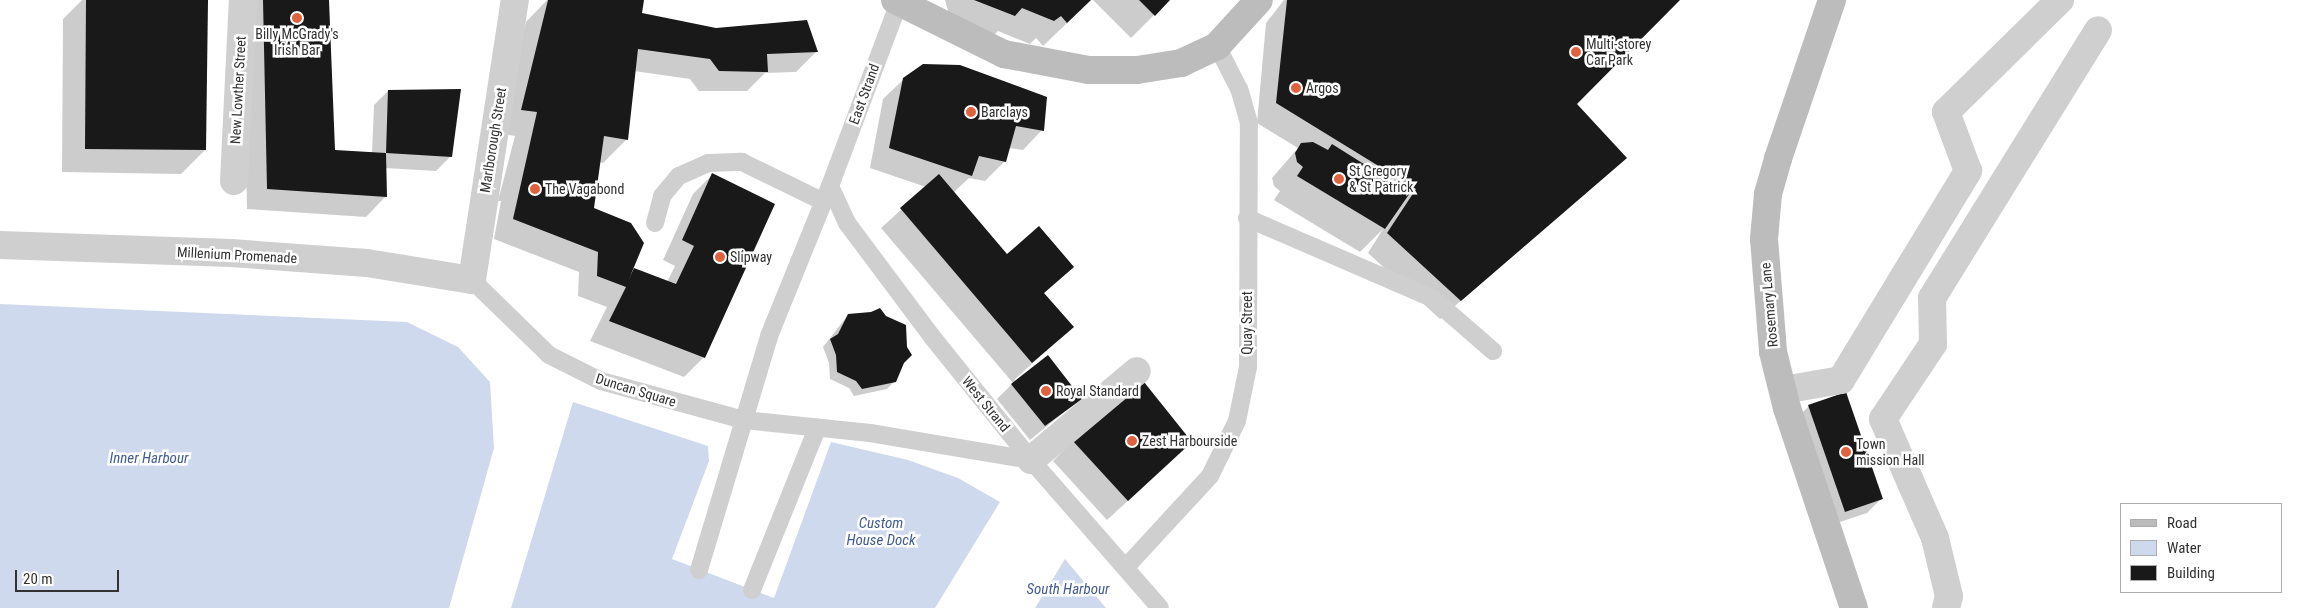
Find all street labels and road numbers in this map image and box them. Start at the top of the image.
street label: New Lowther Street [227,36,249,144]
street label: East Strand [845,61,883,127]
street label: Marlborough Street [476,86,510,194]
street label: Millenium Promenade [176,243,298,267]
street label: Rosemary Lane [1757,262,1781,348]
street label: Quay Street [1239,291,1255,355]
street label: Duncan Square [594,370,678,410]
street label: West Strand [959,373,1013,435]

